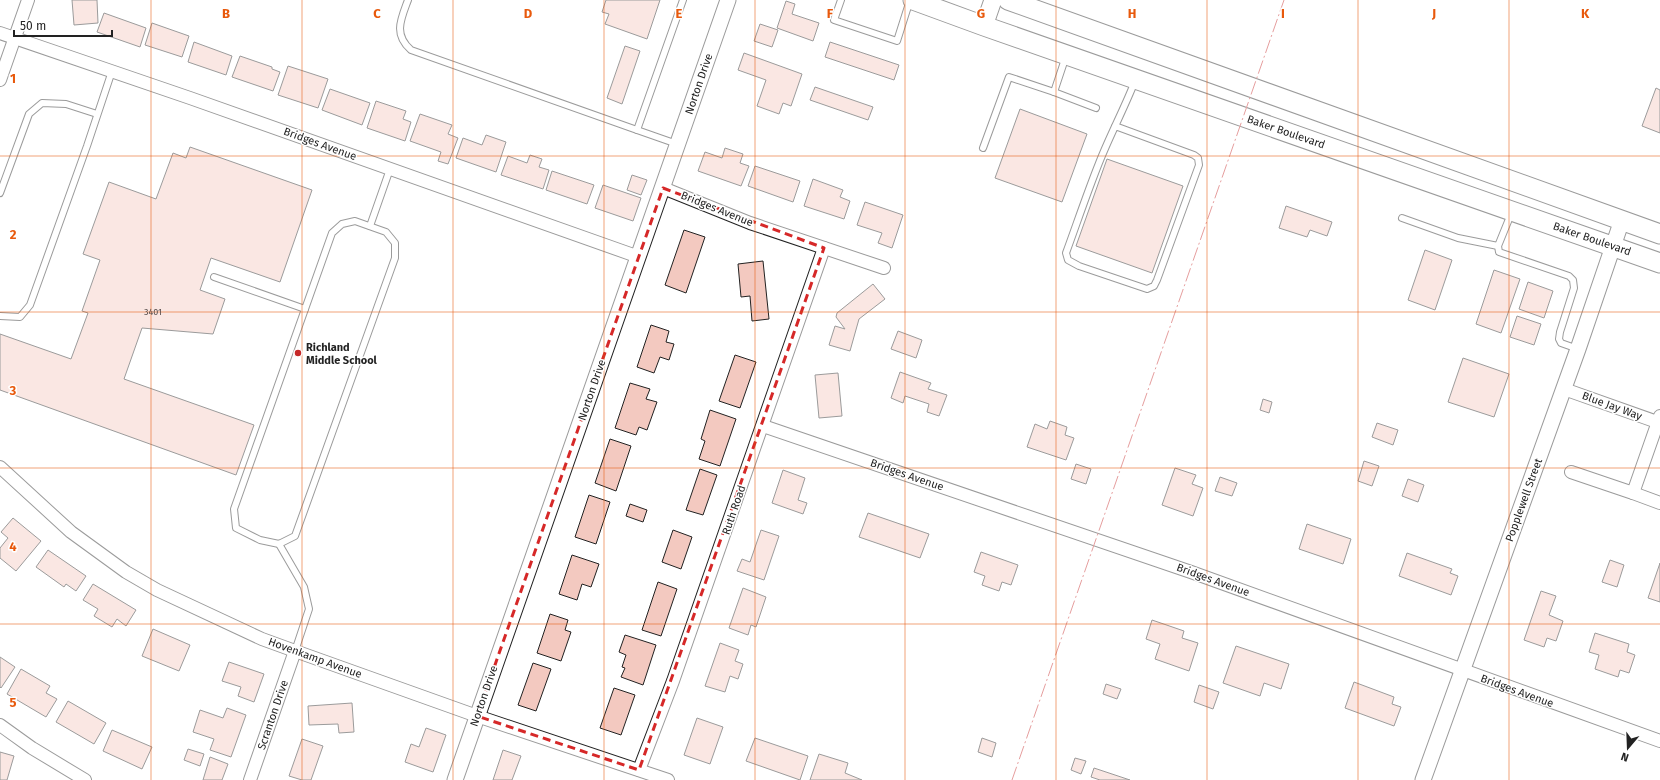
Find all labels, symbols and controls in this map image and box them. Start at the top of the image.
text: B [222,6,230,21]
text: C [373,6,381,21]
text: D [524,6,533,21]
text: E [676,6,683,21]
text: F [827,6,834,21]
text: G [977,6,985,21]
text: H [1128,6,1136,21]
text: I [1281,6,1285,21]
text: J [1431,6,1436,21]
text: K [1581,6,1590,21]
scale bar [14,12,112,38]
text: 50 m [20,19,46,33]
street label: Norton Drive [683,52,715,116]
text: 1 [10,71,16,86]
street label: Baker Boulevard [1245,113,1327,151]
street label: Bridges Avenue [282,125,358,163]
street label: Bridges Avenue [679,189,755,229]
street label: Baker Boulevard [1551,220,1633,258]
text: 2 [10,227,17,242]
house number: 3401 [144,307,162,317]
place label: Richland Middle School [306,341,378,367]
marker: Richland Middle School [293,348,303,358]
street label: Norton Drive [576,358,608,422]
text: 3 [9,383,17,398]
street label: Blue Jay Way [1580,389,1644,423]
street label: Bridges Avenue [869,456,945,494]
street label: Popplewell Street [1503,457,1545,543]
street label: Ruth Road [719,483,749,537]
text: 4 [9,539,17,554]
street label: Bridges Avenue [1175,561,1251,599]
street label: Hovenkamp Avenue [266,635,364,681]
street label: Norton Drive [468,664,500,728]
street label: Bridges Avenue [1479,672,1555,710]
street label: Scranton Drive [255,678,291,752]
text: 5 [10,695,17,710]
north arrow [1608,728,1648,768]
text: N [1619,750,1630,764]

